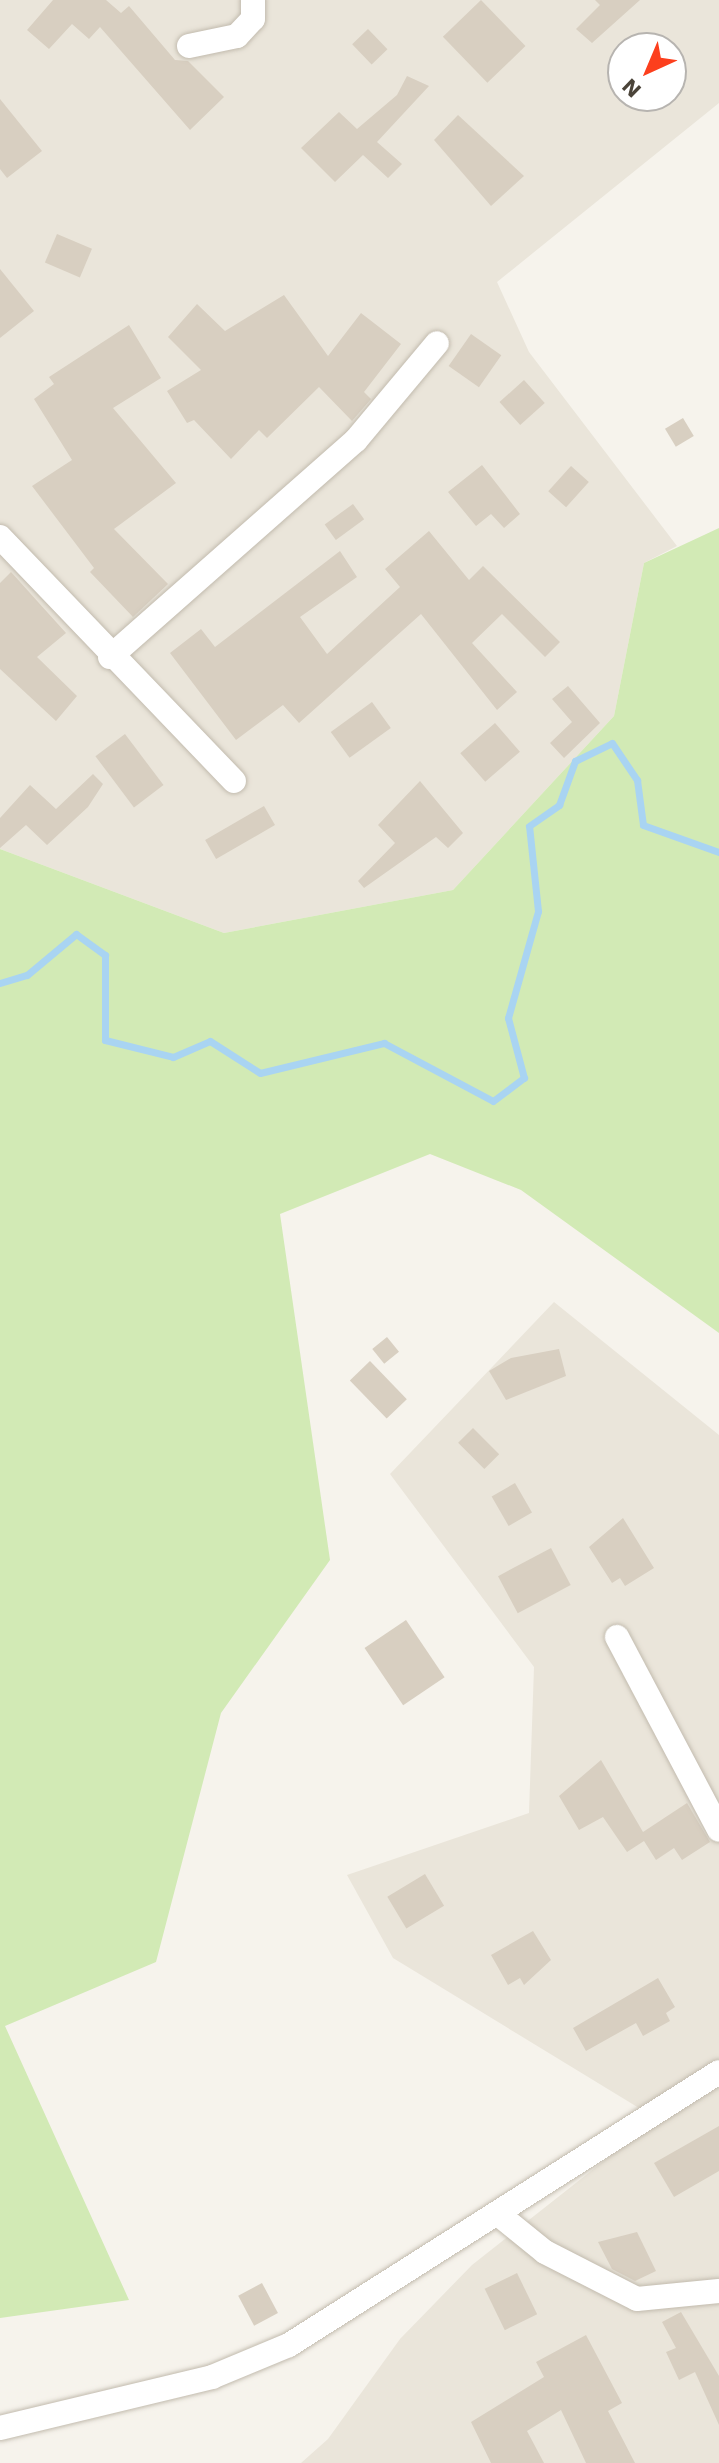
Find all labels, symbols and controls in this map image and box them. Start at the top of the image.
north arrow [607,32,687,112]
text: N [617,74,646,103]

